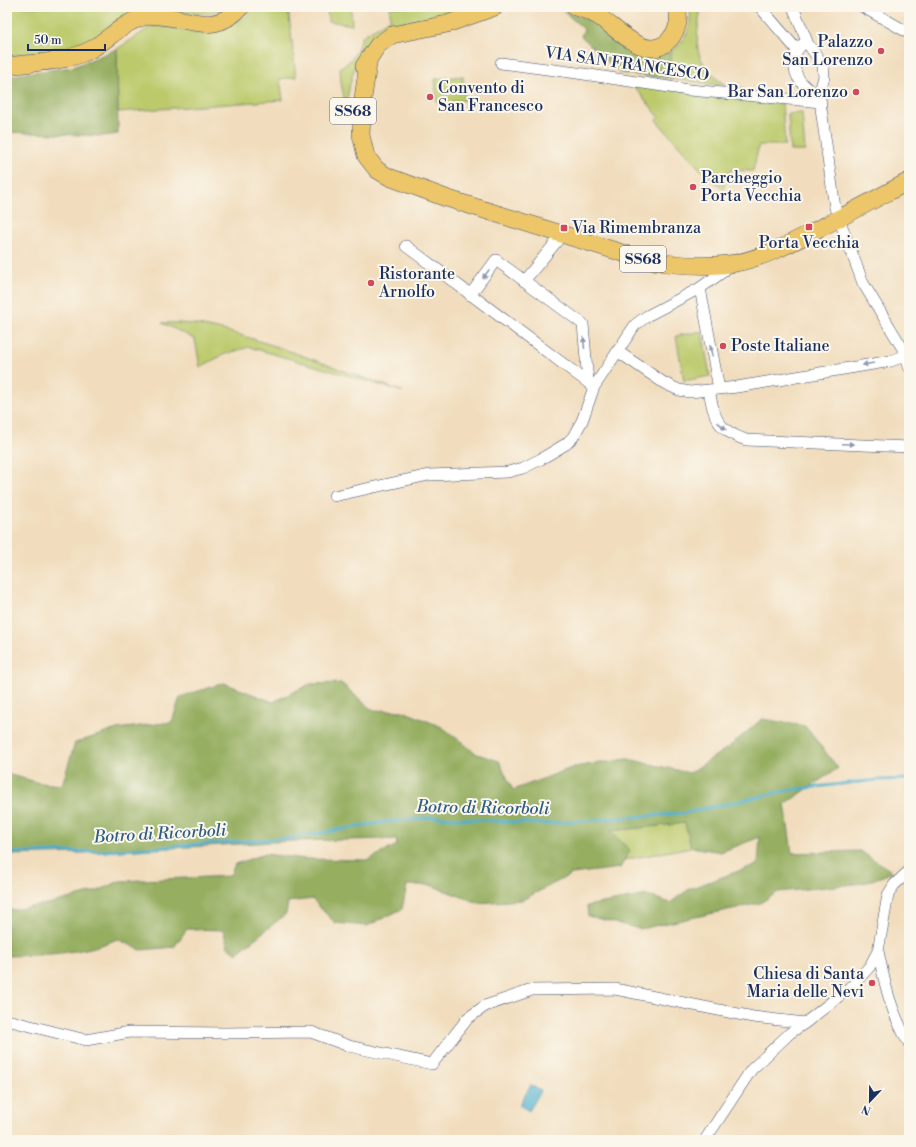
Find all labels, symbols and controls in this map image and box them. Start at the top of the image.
scale bar [28,26,105,52]
place label: Palazzo San Lorenzo [782,32,873,70]
text: 50 m [34,33,62,48]
street label: VIA SAN FRANCESCO [543,42,710,85]
marker: Palazzo San Lorenzo [876,46,886,56]
place label: Convento di San Francesco [438,78,543,116]
place label: Bar San Lorenzo [727,82,848,102]
marker: Bar San Lorenzo [851,87,861,97]
marker: Convento di San Francesco [425,92,435,102]
road number: SS68 [330,98,376,124]
place label: Parcheggio Porta Vecchia [701,168,803,206]
marker: Parcheggio Porta Vecchia [688,182,698,192]
place label: Via Rimembranza [571,218,702,238]
marker: Porta Vecchia [804,222,814,232]
marker: Via Rimembranza [559,223,569,233]
place label: Porta Vecchia [759,233,860,253]
road number: SS68 [620,246,666,272]
place label: Ristorante Arnolfo [378,264,455,302]
one-way arrow [482,269,490,279]
marker: Ristorante Arnolfo [366,278,376,288]
place label: Poste Italiane [731,336,830,356]
one-way arrow [581,337,588,349]
marker: Poste Italiane [718,341,728,351]
one-way arrow [708,345,714,357]
one-way arrow [862,362,874,368]
one-way arrow [717,421,727,430]
one-way arrow [842,441,854,448]
water label: Botro di Ricorboli [415,796,550,820]
water label: Botro di Ricorboli [92,820,228,849]
place label: Chiesa di Santa Maria delle Nevi [747,964,865,1002]
marker: Chiesa di Santa Maria delle Nevi [867,978,877,988]
north arrow [850,1081,890,1121]
text: N [860,1101,873,1117]

